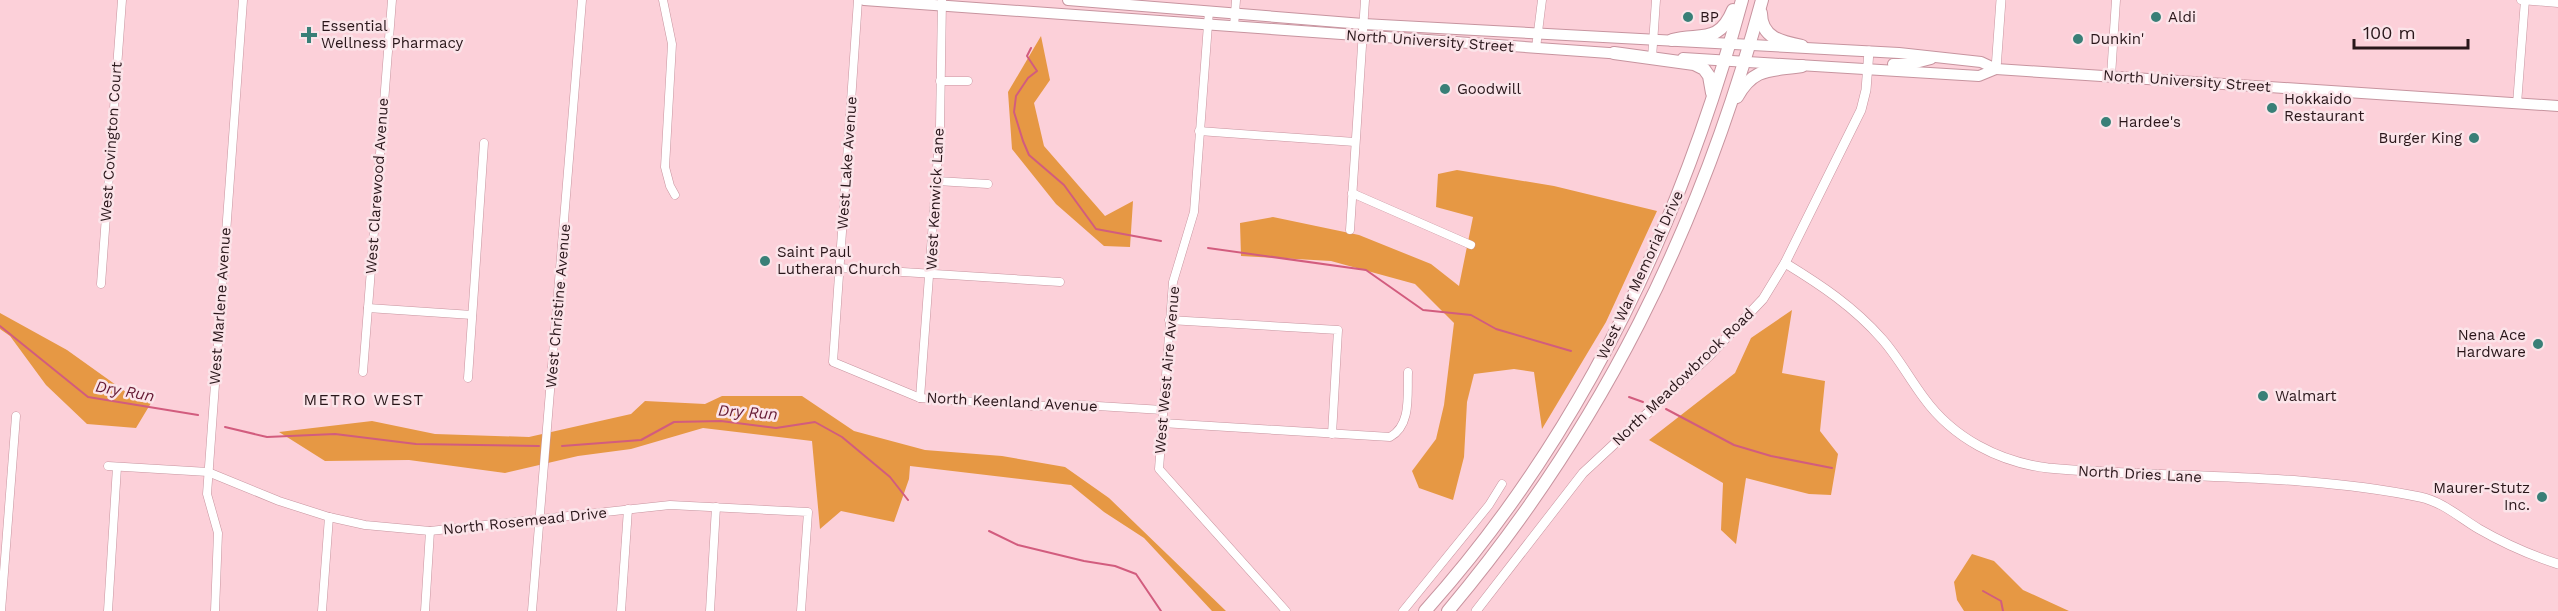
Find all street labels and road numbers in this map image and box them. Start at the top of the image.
street label: North University Street [1346,26,1515,56]
street label: West Covington Court [96,61,126,223]
street label: North University Street [2103,66,2272,96]
street label: West Lake Avenue [833,96,861,230]
street label: West Clarewood Avenue [362,97,392,275]
street label: West Kenwick Lane [922,127,948,271]
street label: West War Memorial Drive [1593,188,1687,362]
street label: West Christine Avenue [542,223,574,389]
street label: West Marlene Avenue [206,227,234,385]
street label: West West Aire Avenue [1151,285,1183,455]
street label: North Meadowbrook Road [1608,305,1758,449]
street label: North Keenland Avenue [926,389,1098,415]
street label: North Dries Lane [2078,462,2202,486]
street label: North Rosemead Drive [442,503,608,539]

